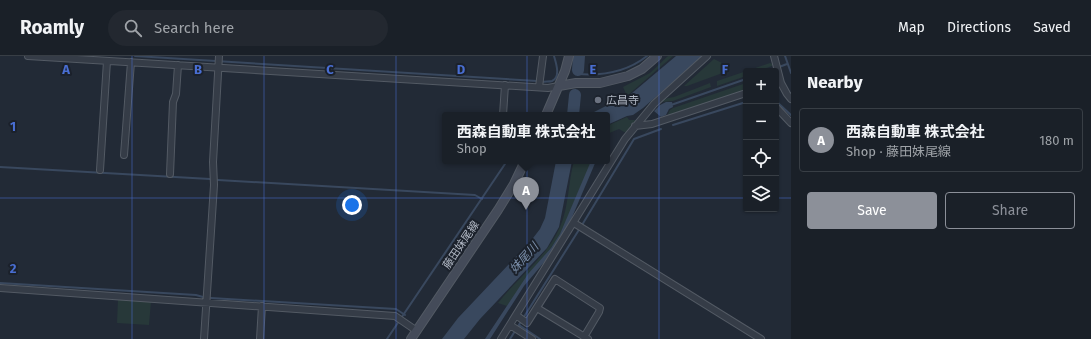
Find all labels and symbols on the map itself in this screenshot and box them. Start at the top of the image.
text: A [61,62,70,77]
text: B [194,62,202,77]
text: C [326,62,334,77]
text: D [457,62,466,77]
text: E [590,62,597,77]
text: F [722,62,729,77]
place label: 広昌寺 [606,94,639,107]
marker: 広昌寺 [593,95,603,105]
text: 1 [10,119,16,134]
pin: A [513,177,539,210]
your location [342,195,362,215]
street label: 藤田妹尾線 [440,219,482,271]
water label: 妹尾川 [507,238,543,276]
text: 2 [10,261,17,276]

